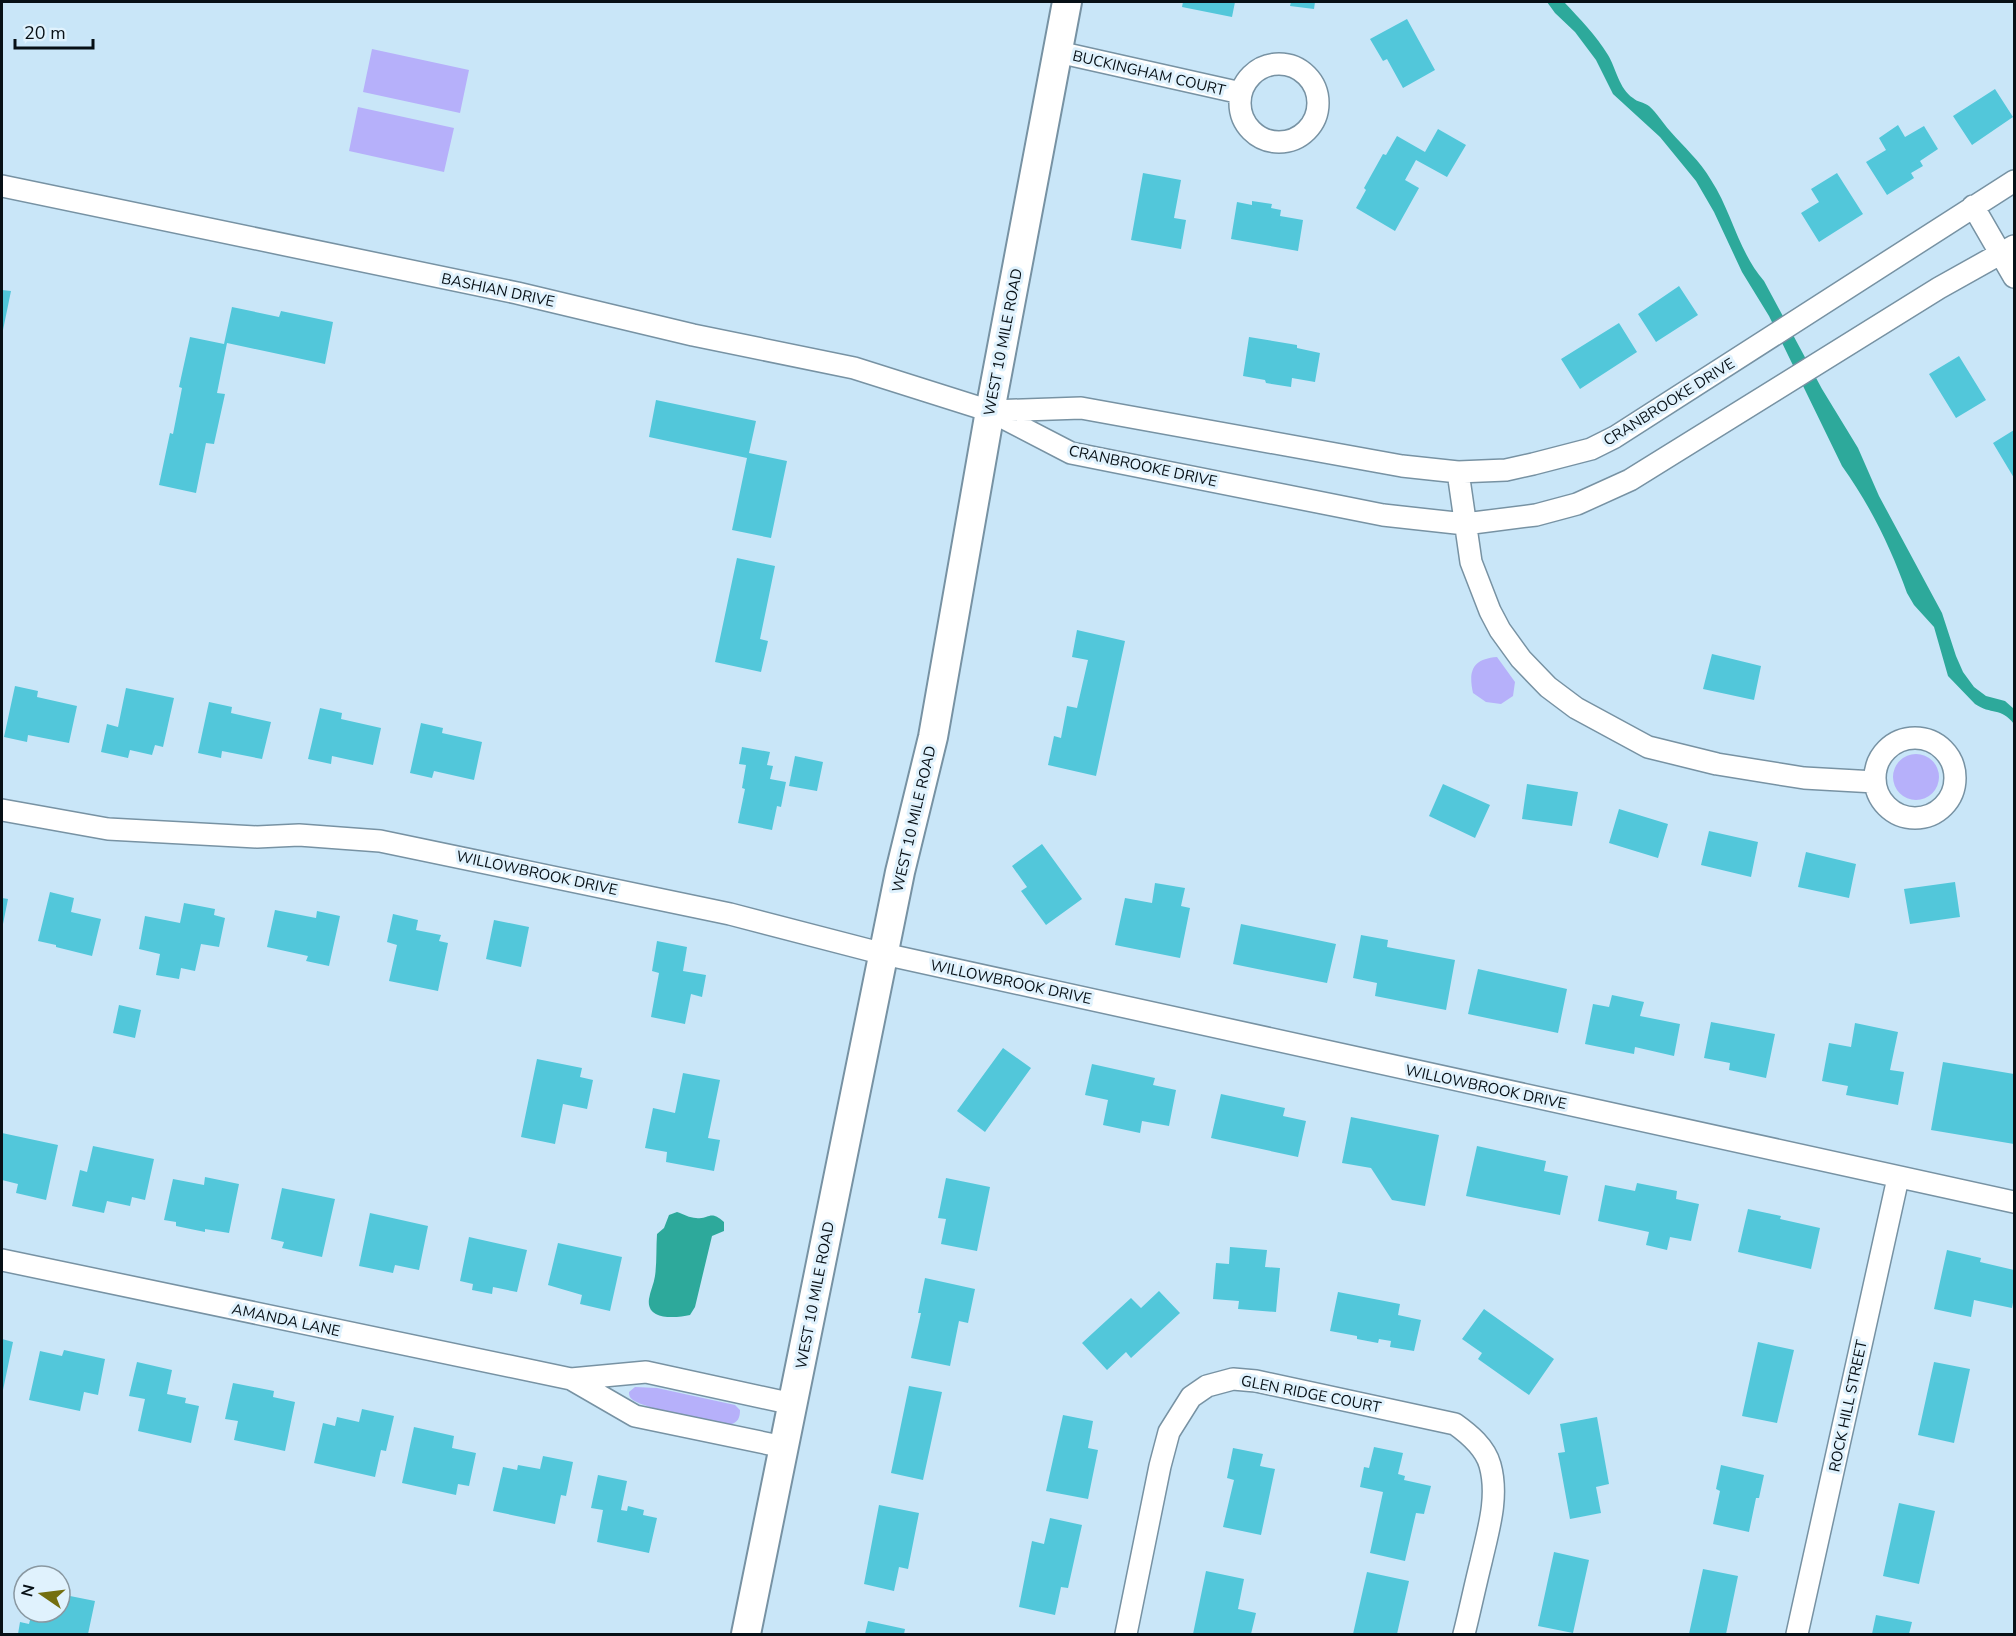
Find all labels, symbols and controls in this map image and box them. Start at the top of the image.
scale bar [15,12,93,50]
text: 20 m [24,21,66,45]
street label: BUCKINGHAM COURT [1071,46,1227,100]
street label: WEST 10 MILE ROAD [979,267,1027,417]
street label: BASHIAN DRIVE [440,268,556,312]
street label: CRANBROOKE DRIVE [1600,353,1738,451]
street label: CRANBROOKE DRIVE [1067,441,1219,491]
street label: WEST 10 MILE ROAD [887,744,941,894]
street label: WILLOWBROOK DRIVE [455,846,619,900]
street label: WILLOWBROOK DRIVE [929,955,1093,1009]
street label: WILLOWBROOK DRIVE [1404,1060,1568,1114]
street label: WEST 10 MILE ROAD [791,1220,839,1370]
street label: AMANDA LANE [230,1299,342,1341]
street label: ROCK HILL STREET [1824,1338,1872,1474]
street label: GLEN RIDGE COURT [1239,1371,1383,1417]
north arrow [12,1564,72,1624]
text: N [16,1582,41,1599]

